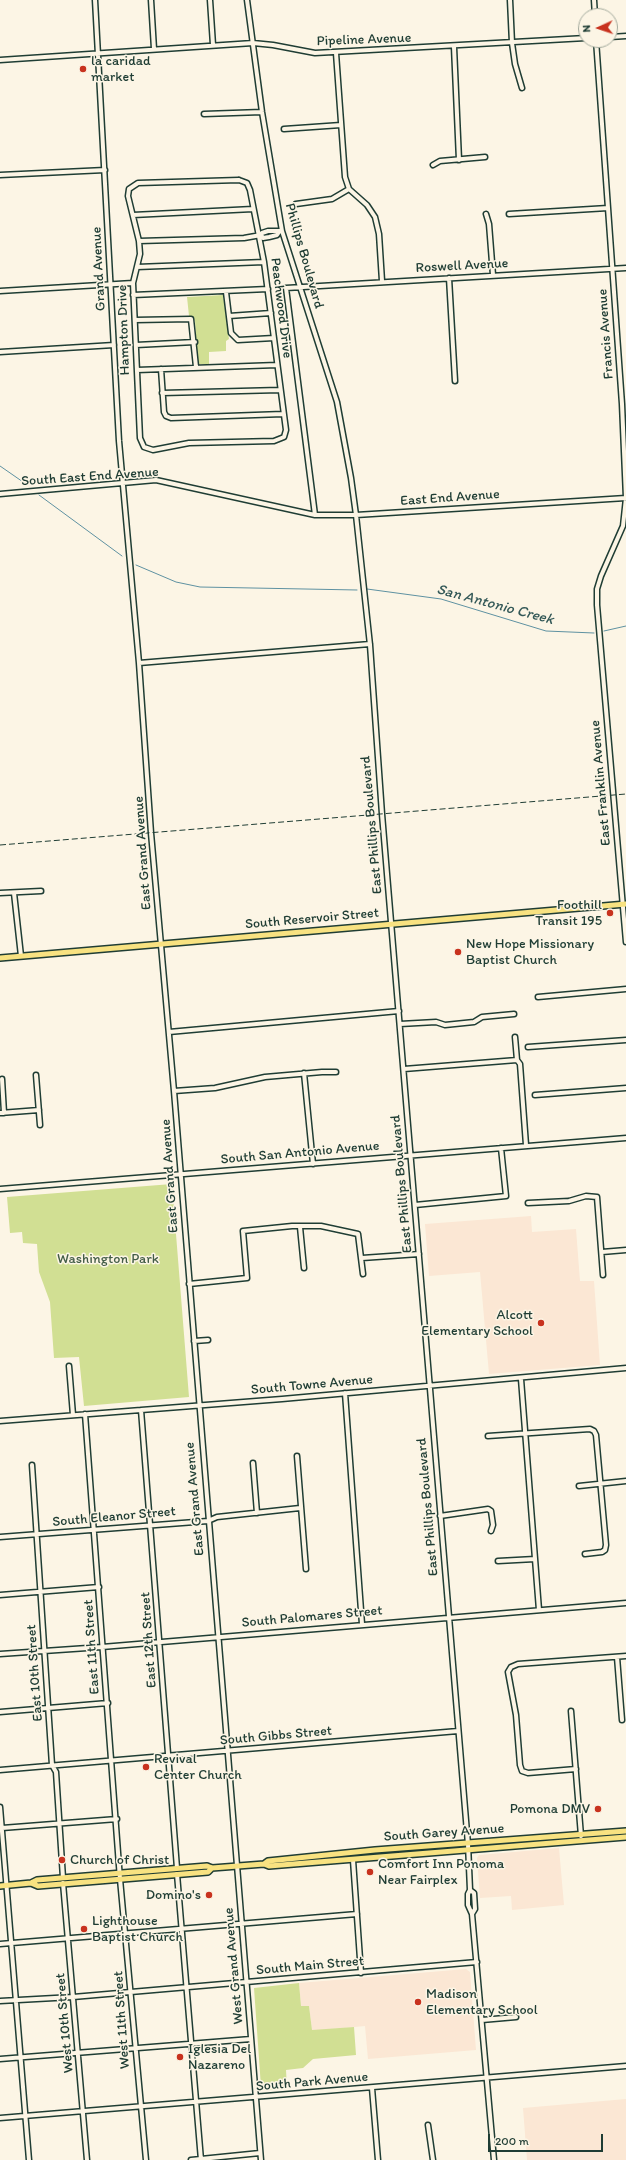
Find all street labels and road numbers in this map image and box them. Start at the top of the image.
street label: Pipeline Avenue [316,30,412,50]
street label: Phillips Boulevard [281,201,327,311]
street label: Grand Avenue [88,226,110,312]
street label: Roswell Avenue [415,255,509,277]
street label: Peachwood Drive [267,257,295,359]
street label: Hampton Drive [114,284,134,376]
street label: Francis Avenue [594,288,618,380]
street label: South East End Avenue [21,464,159,490]
street label: East End Avenue [400,486,500,510]
street label: East Franklin Avenue [587,719,615,847]
street label: East Phillips Boulevard [358,755,386,895]
street label: East Grand Avenue [131,795,155,911]
street label: South Reservoir Street [244,905,380,933]
street label: East Phillips Boulevard [388,1114,416,1254]
street label: East Grand Avenue [158,1118,182,1234]
street label: South San Antonio Avenue [220,1138,380,1168]
street label: South Towne Avenue [250,1371,374,1399]
street label: East Phillips Boulevard [414,1437,442,1577]
street label: East Grand Avenue [182,1441,208,1557]
street label: South Eleanor Street [52,1503,176,1531]
street label: East 12th Street [137,1591,161,1689]
street label: East 11th Street [80,1599,104,1695]
street label: South Palomares Street [241,1602,383,1632]
street label: East 10th Street [23,1624,47,1722]
street label: South Gibbs Street [219,1723,333,1749]
street label: South Garey Avenue [383,1820,505,1846]
street label: West Grand Avenue [221,1907,247,2025]
street label: South Main Street [255,1953,365,1979]
street label: West 11th Street [110,1970,134,2070]
street label: West 10th Street [52,1972,78,2074]
street label: South Park Avenue [255,2069,369,2095]

